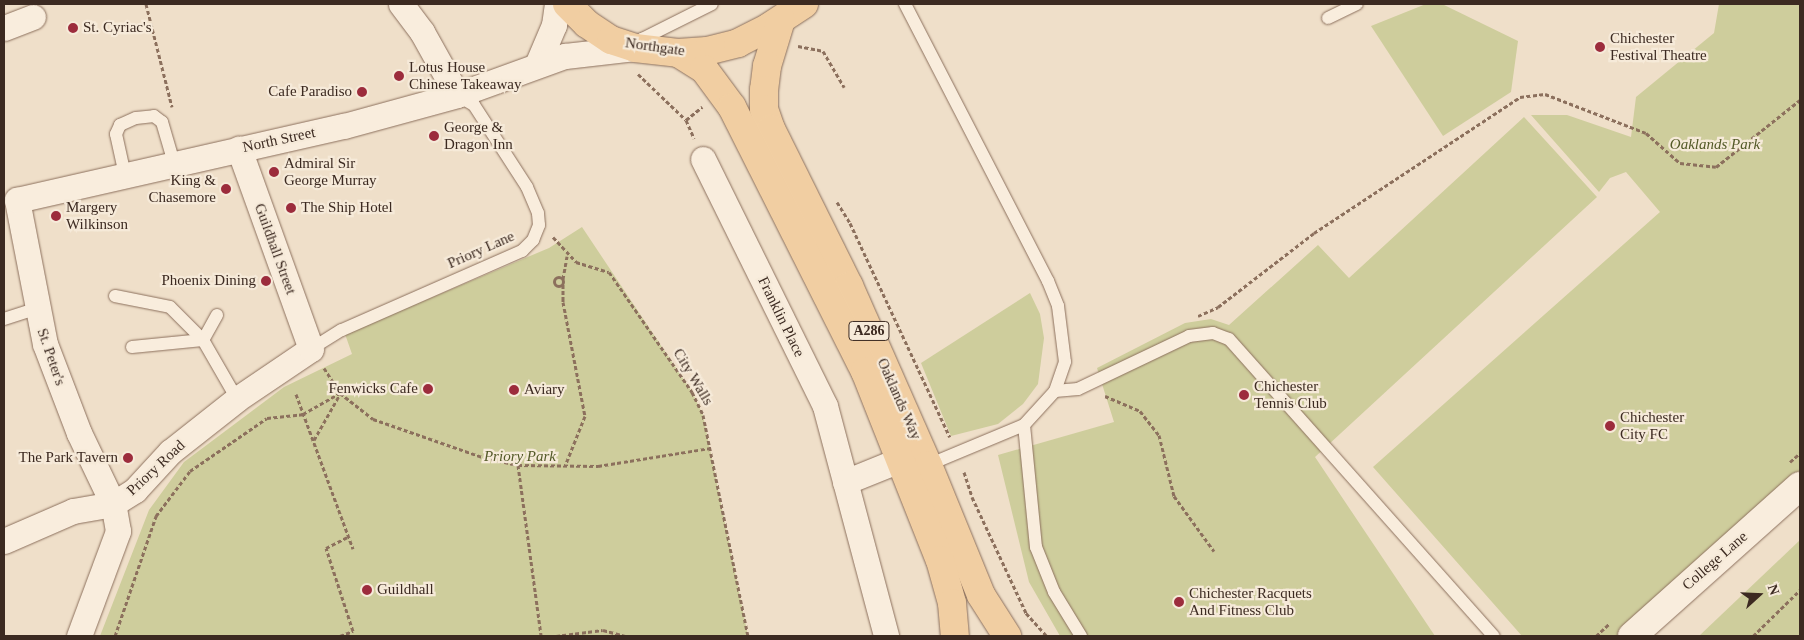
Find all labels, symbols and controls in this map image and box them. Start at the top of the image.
place label: St. Cyriac's [83,19,152,37]
marker: St. Cyriac's [67,22,79,34]
place label: Chichester Festival Theatre [1610,29,1707,64]
street label: Northgate [624,34,686,60]
marker: Chichester Festival Theatre [1594,41,1606,53]
place label: Lotus House Chinese Takeaway [409,58,522,93]
marker: Lotus House Chinese Takeaway [393,70,405,82]
place label: Cafe Paradiso [268,83,352,101]
marker: Cafe Paradiso [356,86,368,98]
place label: George & Dragon Inn [444,118,513,153]
street label: North Street [241,124,317,156]
marker: George & Dragon Inn [428,130,440,142]
park label: Oaklands Park [1670,136,1760,154]
place label: Admiral Sir George Murray [284,154,377,189]
marker: Admiral Sir George Murray [268,166,280,178]
place label: King & Chasemore [149,171,216,206]
marker: King & Chasemore [220,183,232,195]
place label: Margery Wilkinson [66,198,128,233]
place label: The Ship Hotel [301,199,393,217]
street label: Guildhall Street [250,201,300,297]
marker: The Ship Hotel [285,202,297,214]
marker: Margery Wilkinson [50,210,62,222]
street label: Priory Lane [445,227,517,273]
place label: Phoenix Dining [161,272,256,290]
street label: Franklin Place [754,274,808,360]
marker: Phoenix Dining [260,275,272,287]
road number: A286 [848,320,890,342]
street label: St. Peter's [33,326,69,388]
street label: City Walls [669,345,717,409]
street label: Oaklands Way [873,355,925,443]
place label: Chichester Tennis Club [1254,377,1327,412]
place label: Fenwicks Cafe [328,380,418,398]
place label: Aviary [524,381,565,399]
marker: Fenwicks Cafe [422,383,434,395]
marker: Aviary [508,384,520,396]
marker: Chichester Tennis Club [1238,389,1250,401]
place label: Chichester City FC [1620,408,1684,443]
marker: Chichester City FC [1604,420,1616,432]
street label: Priory Road [123,437,189,499]
park label: Priory Park [484,448,556,466]
place label: The Park Tavern [18,449,118,467]
marker: The Park Tavern [122,452,134,464]
street label: College Lane [1679,528,1751,594]
north arrow [1734,570,1784,620]
place label: Guildhall [377,581,434,599]
text: N [1765,582,1782,597]
marker: Guildhall [361,584,373,596]
place label: Chichester Racquets And Fitness Club [1189,584,1312,619]
marker: Chichester Racquets And Fitness Club [1173,596,1185,608]

